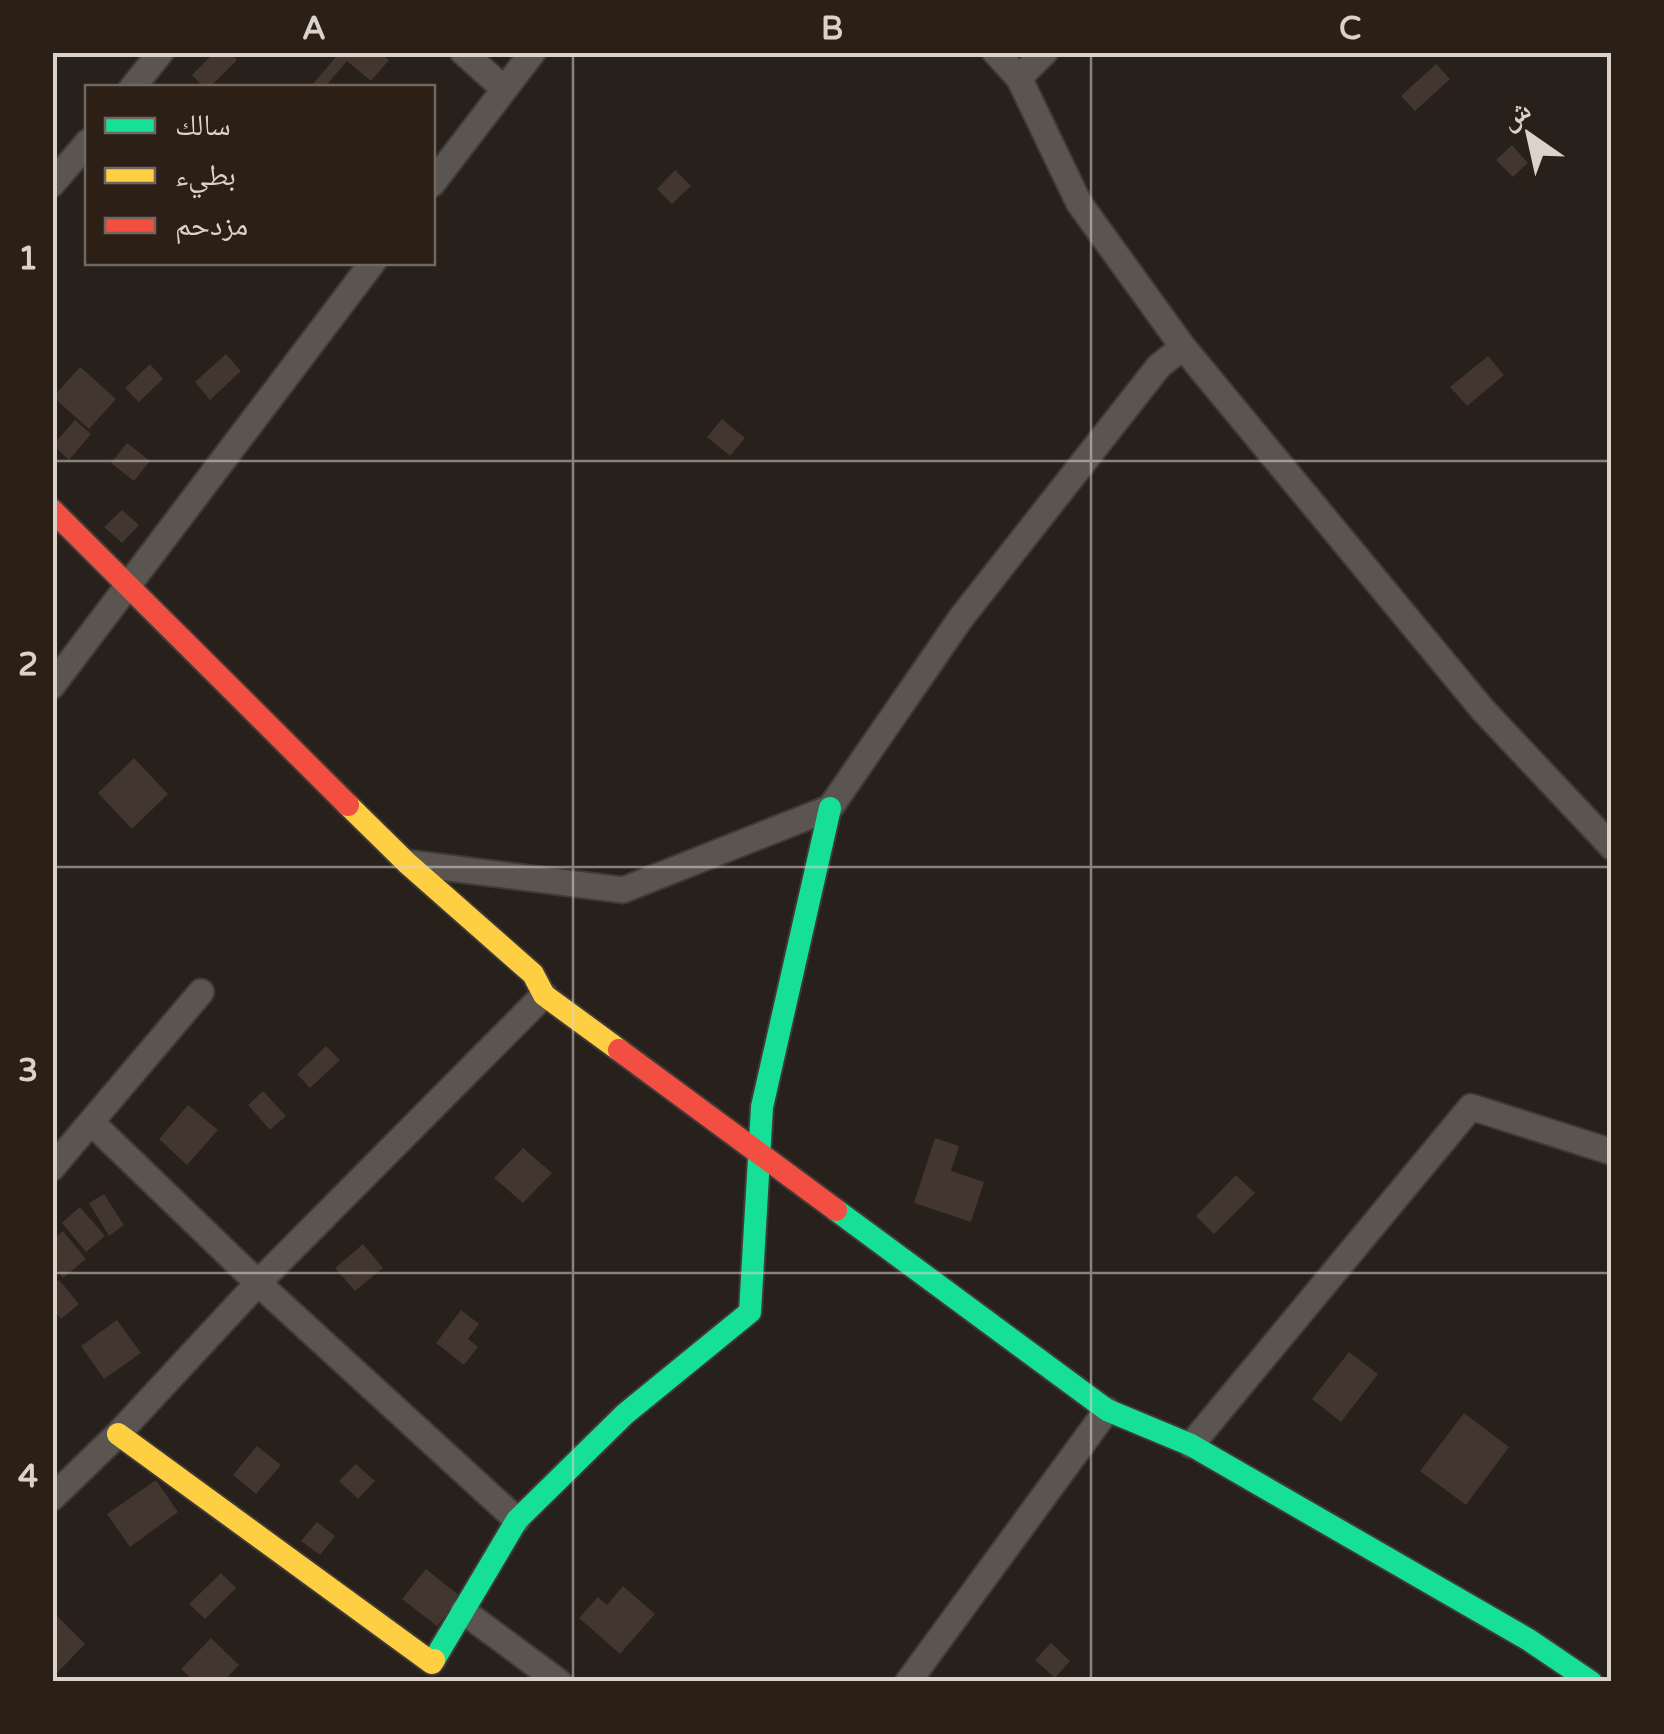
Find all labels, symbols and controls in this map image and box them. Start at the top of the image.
text: A [302,10,326,48]
text: B [821,10,843,48]
text: C [1339,10,1361,48]
legend [85,85,435,265]
north arrow [1479,85,1579,185]
text: ش [1494,93,1537,138]
text: سالك [175,107,231,144]
text: بطيء [175,157,236,199]
text: مزدحم [175,207,248,245]
text: 1 [18,240,38,278]
text: 2 [18,646,38,684]
text: 3 [18,1052,38,1090]
text: 4 [18,1458,38,1496]

